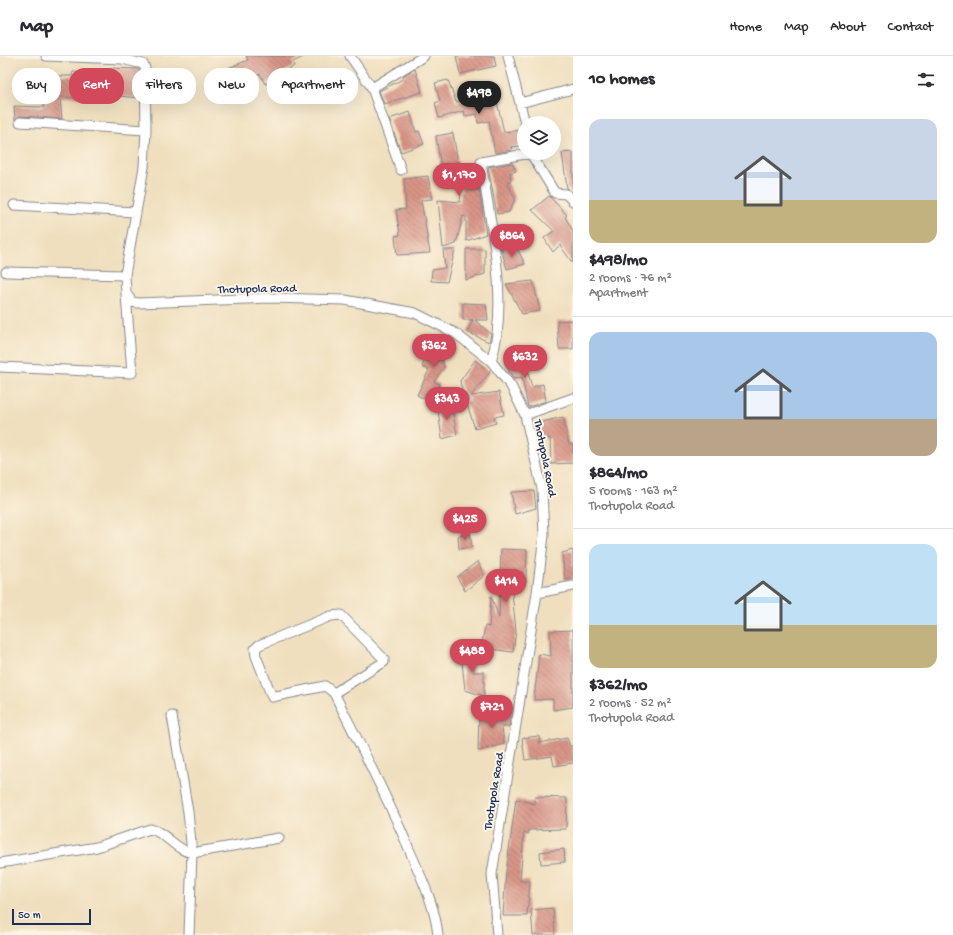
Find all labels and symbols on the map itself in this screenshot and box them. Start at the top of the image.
pin: $498 [455,81,503,115]
pin: $1,170 [426,163,492,197]
pin: $864 [488,224,536,258]
street label: Thotupola Road [217,282,297,298]
pin: $362 [410,334,458,368]
pin: $632 [501,345,549,379]
pin: $343 [423,387,471,421]
street label: Thotupola Road [530,418,559,499]
pin: $425 [441,507,489,541]
pin: $414 [482,569,530,603]
pin: $488 [448,639,496,673]
pin: $721 [468,695,516,729]
street label: Thotupola Road [482,751,508,832]
scale bar [12,907,91,926]

